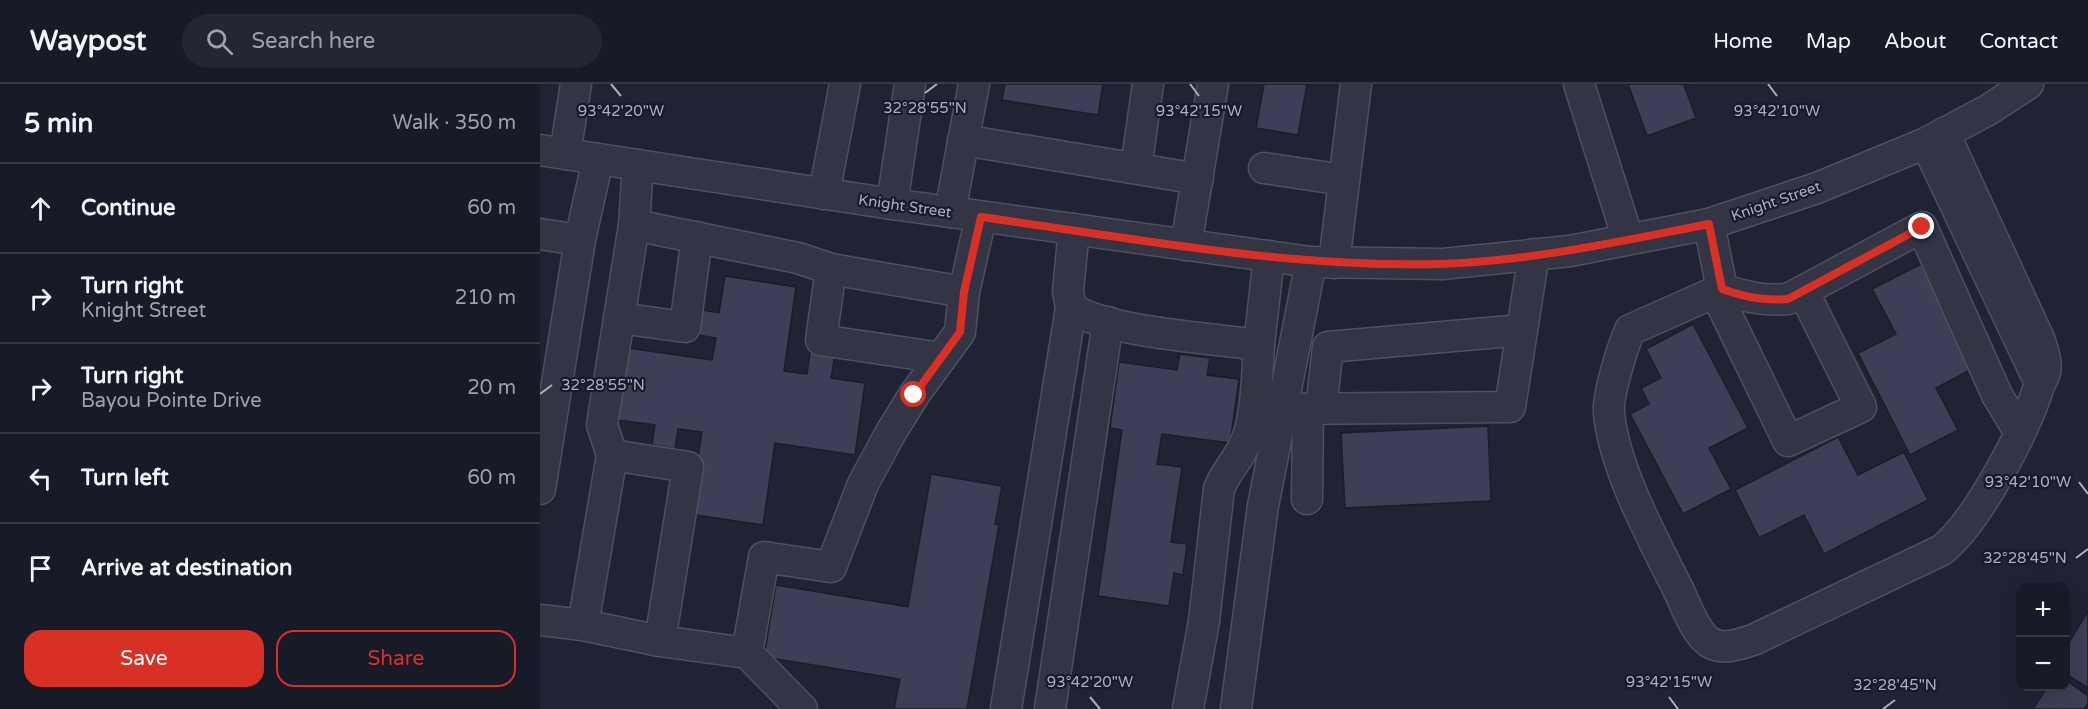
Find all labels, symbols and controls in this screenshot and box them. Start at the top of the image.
search box [182,14,602,68]
text: Waypost [30,24,146,58]
icon: search [203,25,236,58]
text: Search here [251,28,375,54]
text: Home [1713,29,1773,54]
text: Map [1806,29,1851,54]
text: About [1884,29,1946,54]
text: Contact [1979,29,2058,54]
text: 32°28'55"N [883,99,967,117]
text: 93°42'20"W [578,102,664,120]
text: 93°42'15"W [1156,102,1242,120]
text: 93°42'10"W [1734,102,1820,120]
text: 5 min [24,108,93,139]
text: Walk · 350 m [393,111,516,135]
street label: Knight Street [1729,177,1824,225]
street label: Knight Street [857,191,953,221]
icon: ahead [24,192,57,225]
text: Continue [81,195,176,221]
text: 60 m [467,196,516,220]
route end [1908,213,1934,239]
text: Turn right [81,273,183,299]
icon: right [24,282,57,315]
text: 210 m [455,286,516,310]
text: Knight Street [81,299,206,323]
text: Turn right [81,363,183,389]
icon: right [24,372,57,405]
text: 20 m [467,376,516,400]
text: 32°28'55"N [561,376,645,394]
route start [900,381,926,407]
text: Bayou Pointe Drive [81,389,262,413]
icon: left [24,462,57,495]
text: Turn left [81,465,169,491]
text: 60 m [467,466,516,490]
text: 93°42'10"W [1985,473,2071,491]
text: 32°28'45"N [1983,549,2067,567]
icon: arrive [24,552,57,585]
text: Arrive at destination [81,555,292,581]
map controls [2016,583,2070,691]
button: + [2016,583,2070,637]
button: Save [24,630,264,687]
button: Share [276,630,516,687]
button: − [2016,637,2070,691]
text: 93°42'20"W [1047,673,1133,691]
text: 93°42'15"W [1626,673,1712,691]
text: 32°28'45"N [1853,676,1937,694]

